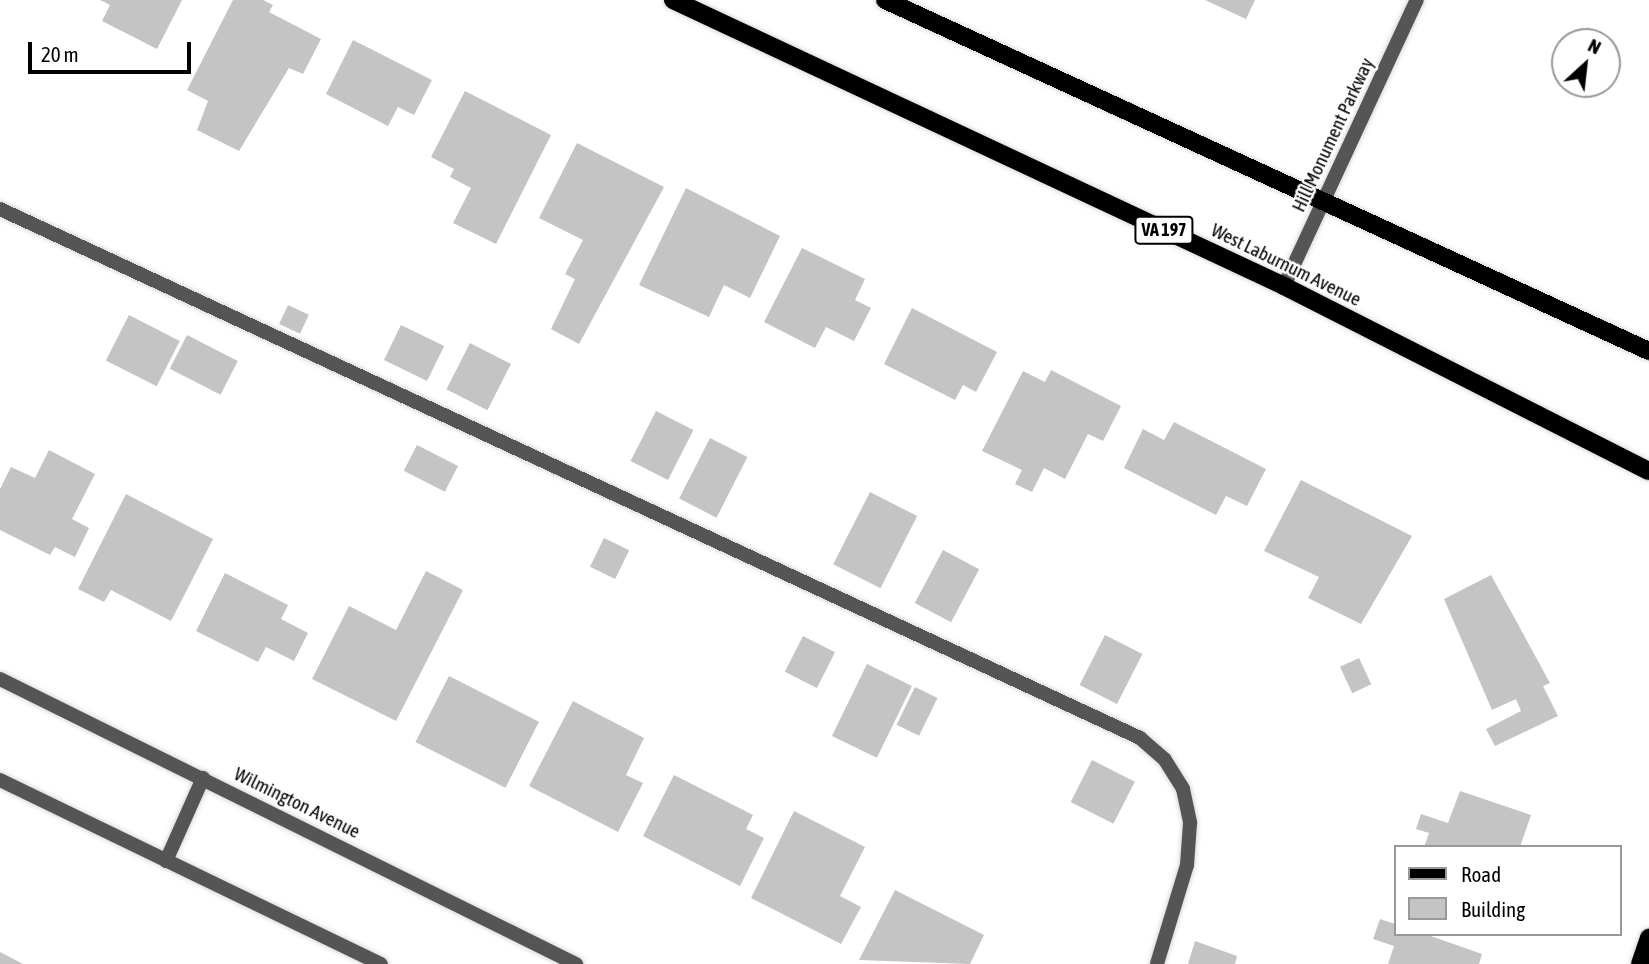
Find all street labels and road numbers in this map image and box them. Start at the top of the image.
street label: Hill Monument Parkway [1287,54,1379,216]
road number: VA 197 [1134,215,1194,244]
street label: West Laburnum Avenue [1207,219,1365,311]
street label: Wilmington Avenue [230,763,364,843]

